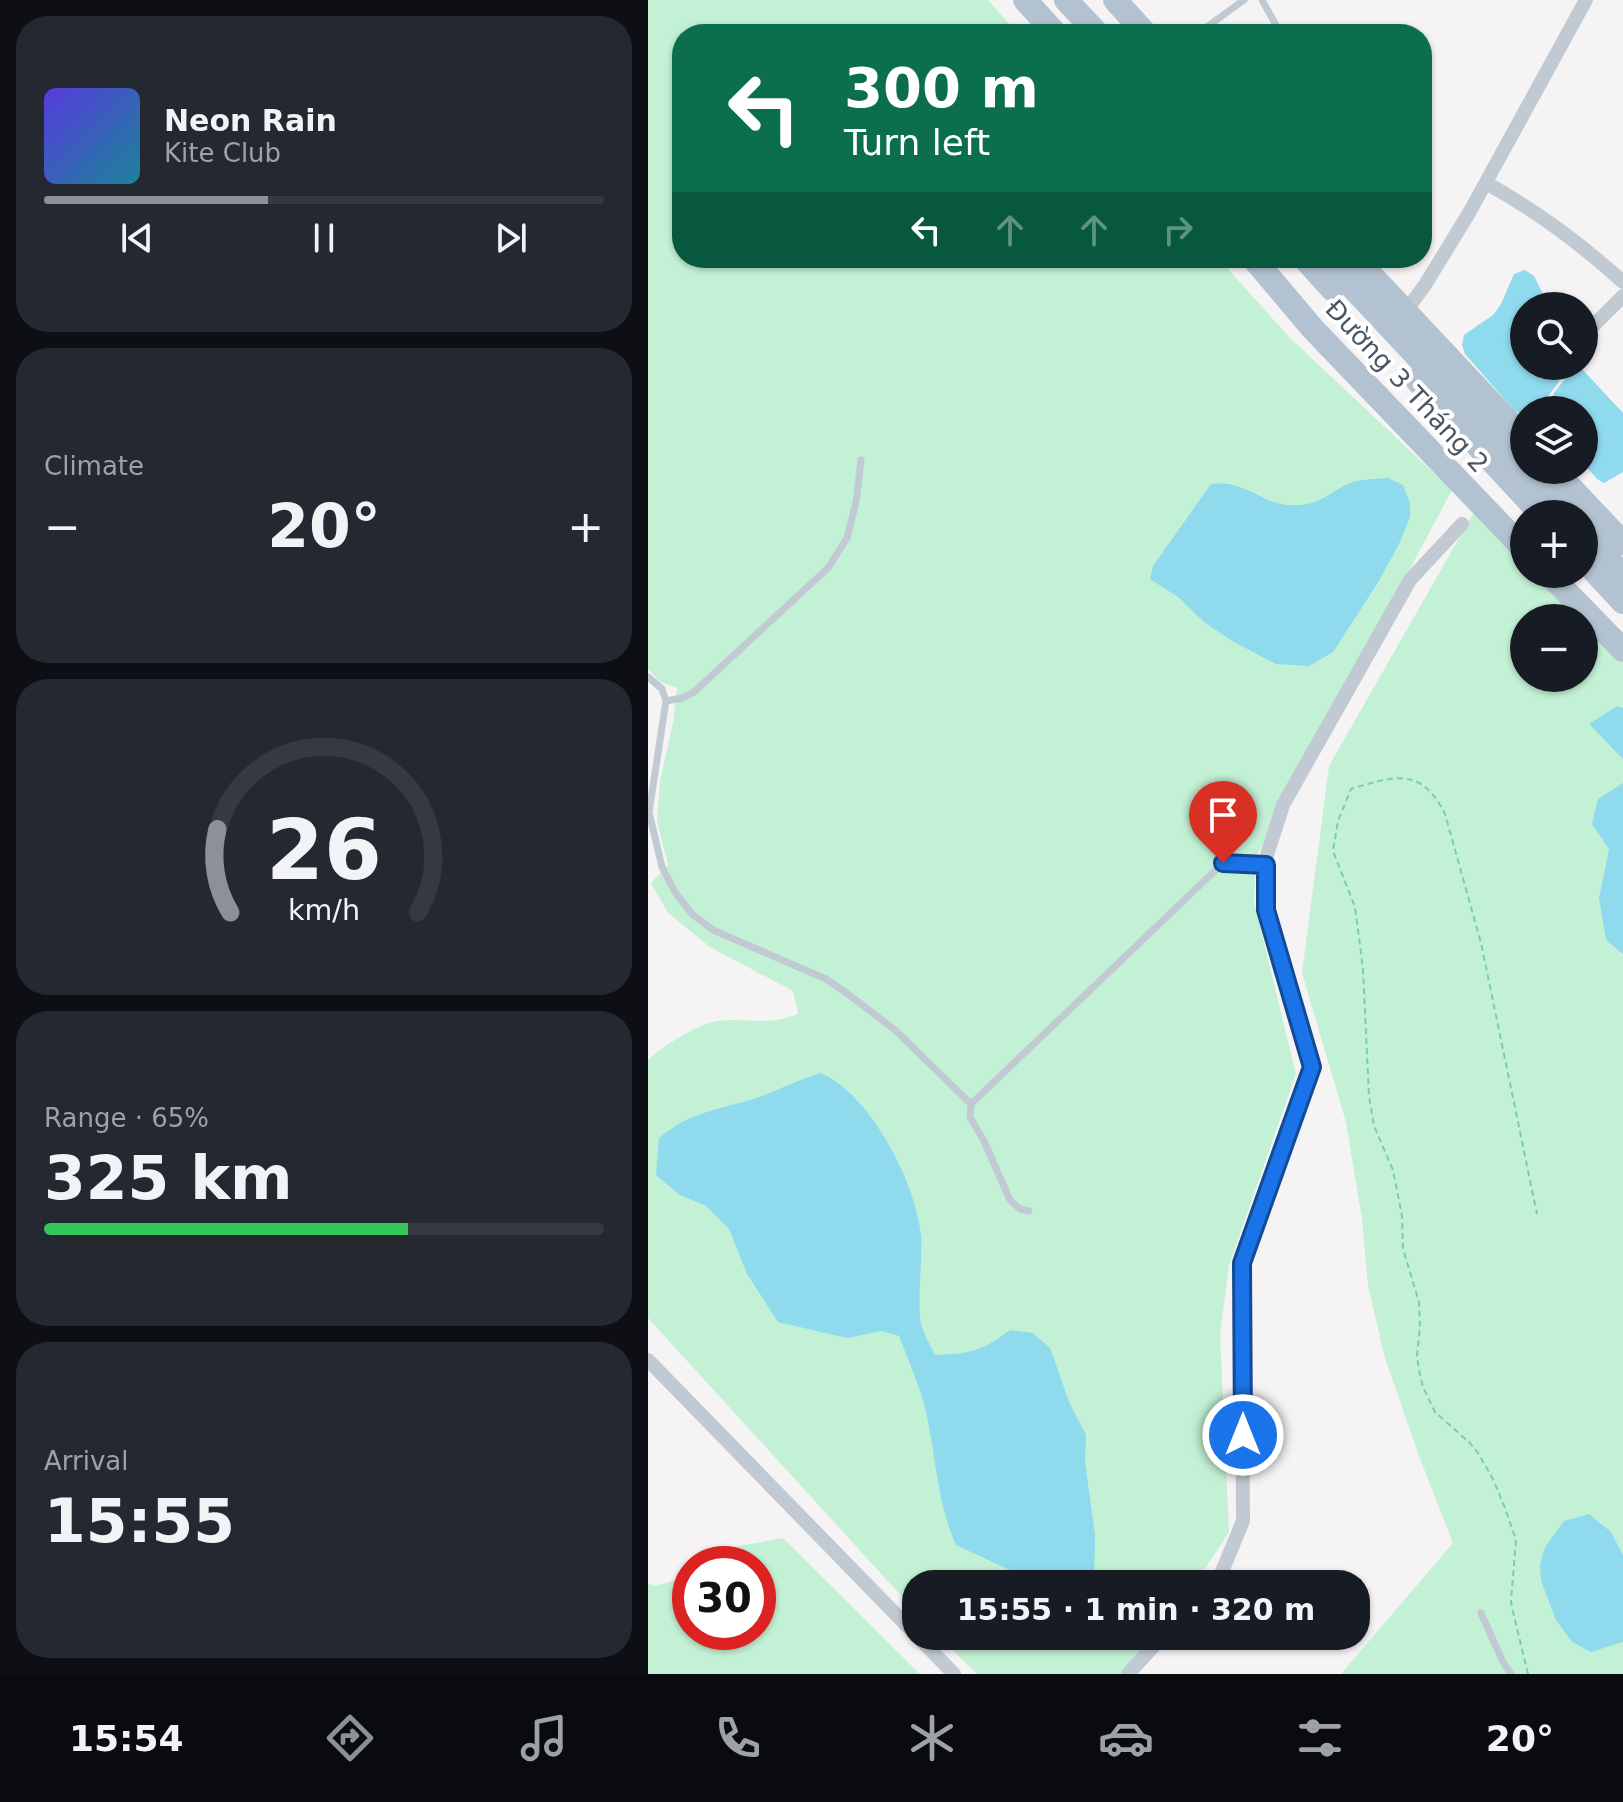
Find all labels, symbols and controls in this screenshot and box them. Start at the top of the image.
text: 300 m [844,55,1039,120]
icon: left [712,56,816,160]
text: Neon Rain [164,103,337,138]
text: Turn left [844,122,990,163]
text: Kite Club [164,138,281,168]
icon: left [904,208,948,252]
icon: ahead [988,208,1032,252]
icon: ahead [1072,208,1116,252]
icon: right [1156,208,1200,252]
icon: previous [115,216,159,260]
icon: pause [302,216,346,260]
icon: next [489,216,533,260]
map controls [1510,292,1598,692]
button: search [1510,292,1598,380]
street label: Đường 3 Tháng 2 [1319,294,1495,478]
button: layers [1510,396,1598,484]
text: Climate [44,451,144,481]
text: 20° [267,491,381,561]
button: + [1510,500,1598,588]
text: − [44,501,81,552]
text: + [567,501,604,552]
button: − [1510,604,1598,692]
pin [1189,781,1257,863]
icon: arrive [1201,793,1245,837]
text: 26 [266,802,382,899]
text: km/h [288,893,360,927]
text: Range · 65% [44,1103,209,1133]
text: 325 km [44,1143,293,1213]
position arrow [1201,1393,1285,1477]
text: Arrival [44,1446,128,1476]
text: 15:55 [44,1486,235,1556]
speed limit sign: 30 [672,1546,776,1650]
text: 15:55 · 1 min · 320 m [957,1592,1315,1627]
icon: directions [322,1710,378,1766]
icon: music [516,1710,572,1766]
icon: phone [710,1710,766,1766]
icon: climate [904,1710,960,1766]
icon: car [1098,1710,1154,1766]
icon: filters [1292,1710,1348,1766]
text: 15:54 [69,1718,184,1759]
text: 20° [1486,1718,1554,1759]

